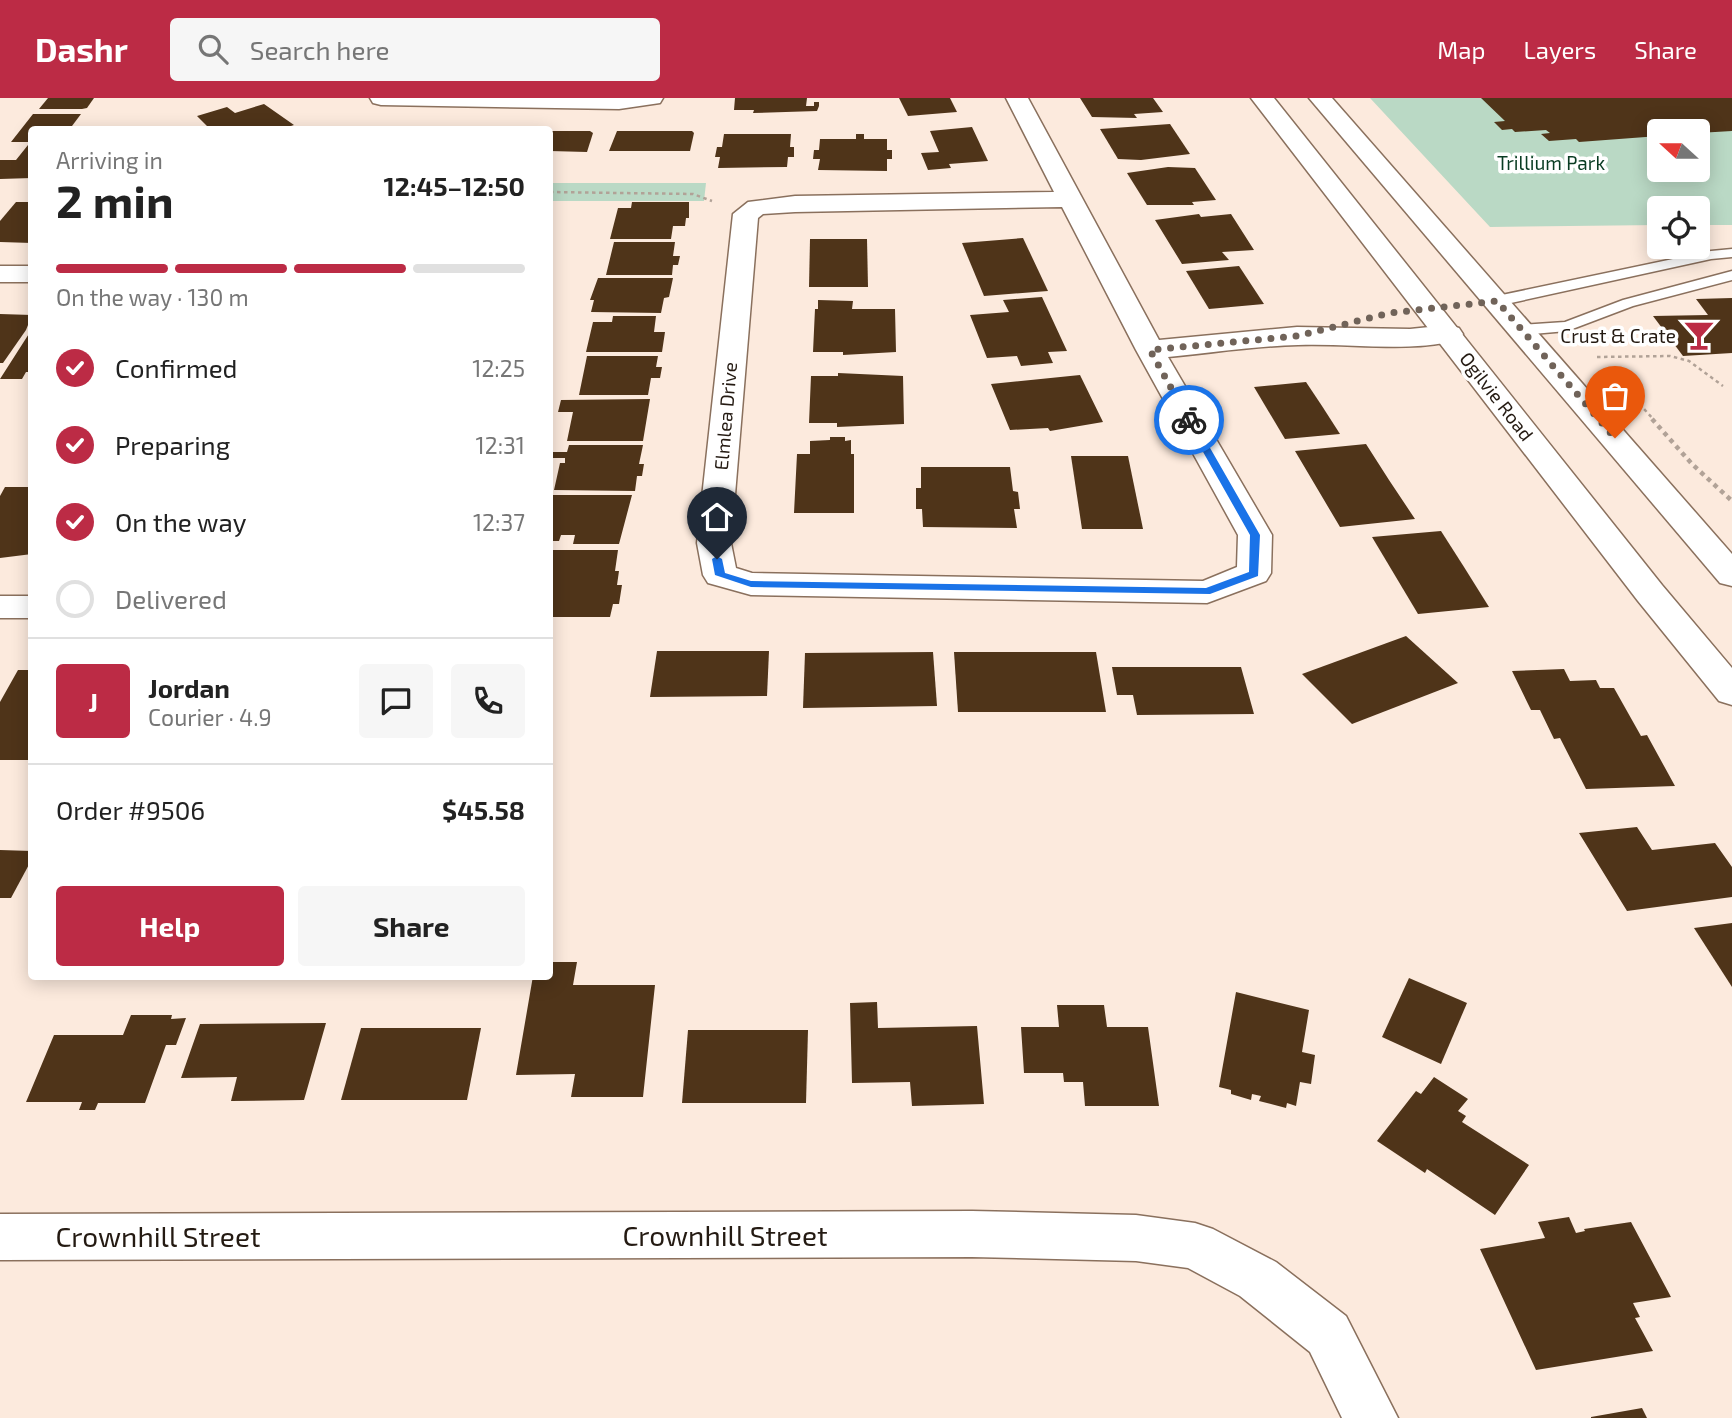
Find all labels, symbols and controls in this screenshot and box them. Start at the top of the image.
search box [170,18,660,81]
text: Dashr [35,29,128,69]
icon: search [194,30,232,68]
text: Search here [250,34,389,65]
text: Map [1437,35,1485,64]
text: Layers [1523,35,1596,64]
text: Share [1634,35,1697,64]
north arrow [1647,119,1710,182]
map controls [1647,119,1710,259]
text: Arriving in [56,146,163,174]
park label: Trillium Park [1497,151,1605,174]
text: 12:45–12:50 [384,170,525,201]
text: 2 min [56,172,174,227]
button: locate [1647,196,1710,259]
text: On the way · 130 m [56,283,249,311]
bar icon: Crust & Crate [1682,318,1716,352]
place label: Crust & Crate [1560,324,1676,347]
street label: Ogilvie Road [1455,347,1539,445]
icon: check [56,349,94,387]
text: Confirmed [115,352,238,383]
text: 12:25 [472,354,525,382]
street label: Elmlea Drive [709,361,741,471]
pin [1585,366,1645,438]
icon: bag [1596,377,1634,415]
courier [1154,385,1224,455]
icon: bike [1170,401,1208,439]
icon: check [56,426,94,464]
text: Preparing [115,429,230,460]
text: 12:31 [476,431,525,459]
pin [687,487,747,559]
icon: home [698,498,736,536]
icon: check [56,503,94,541]
text: On the way [115,506,246,537]
text: 12:37 [473,508,525,536]
text: Delivered [115,583,227,614]
button: chat [359,664,433,738]
button: phone [451,664,525,738]
text: Jordan [148,672,230,703]
text: J [88,686,98,717]
text: Courier · 4.9 [148,703,272,731]
text: Order #9506 [56,794,205,825]
text: $45.58 [442,794,525,825]
button: Help [56,886,284,966]
button: Share [298,886,525,966]
street label: Crownhill Street [622,1218,828,1252]
street label: Crownhill Street [55,1219,261,1253]

